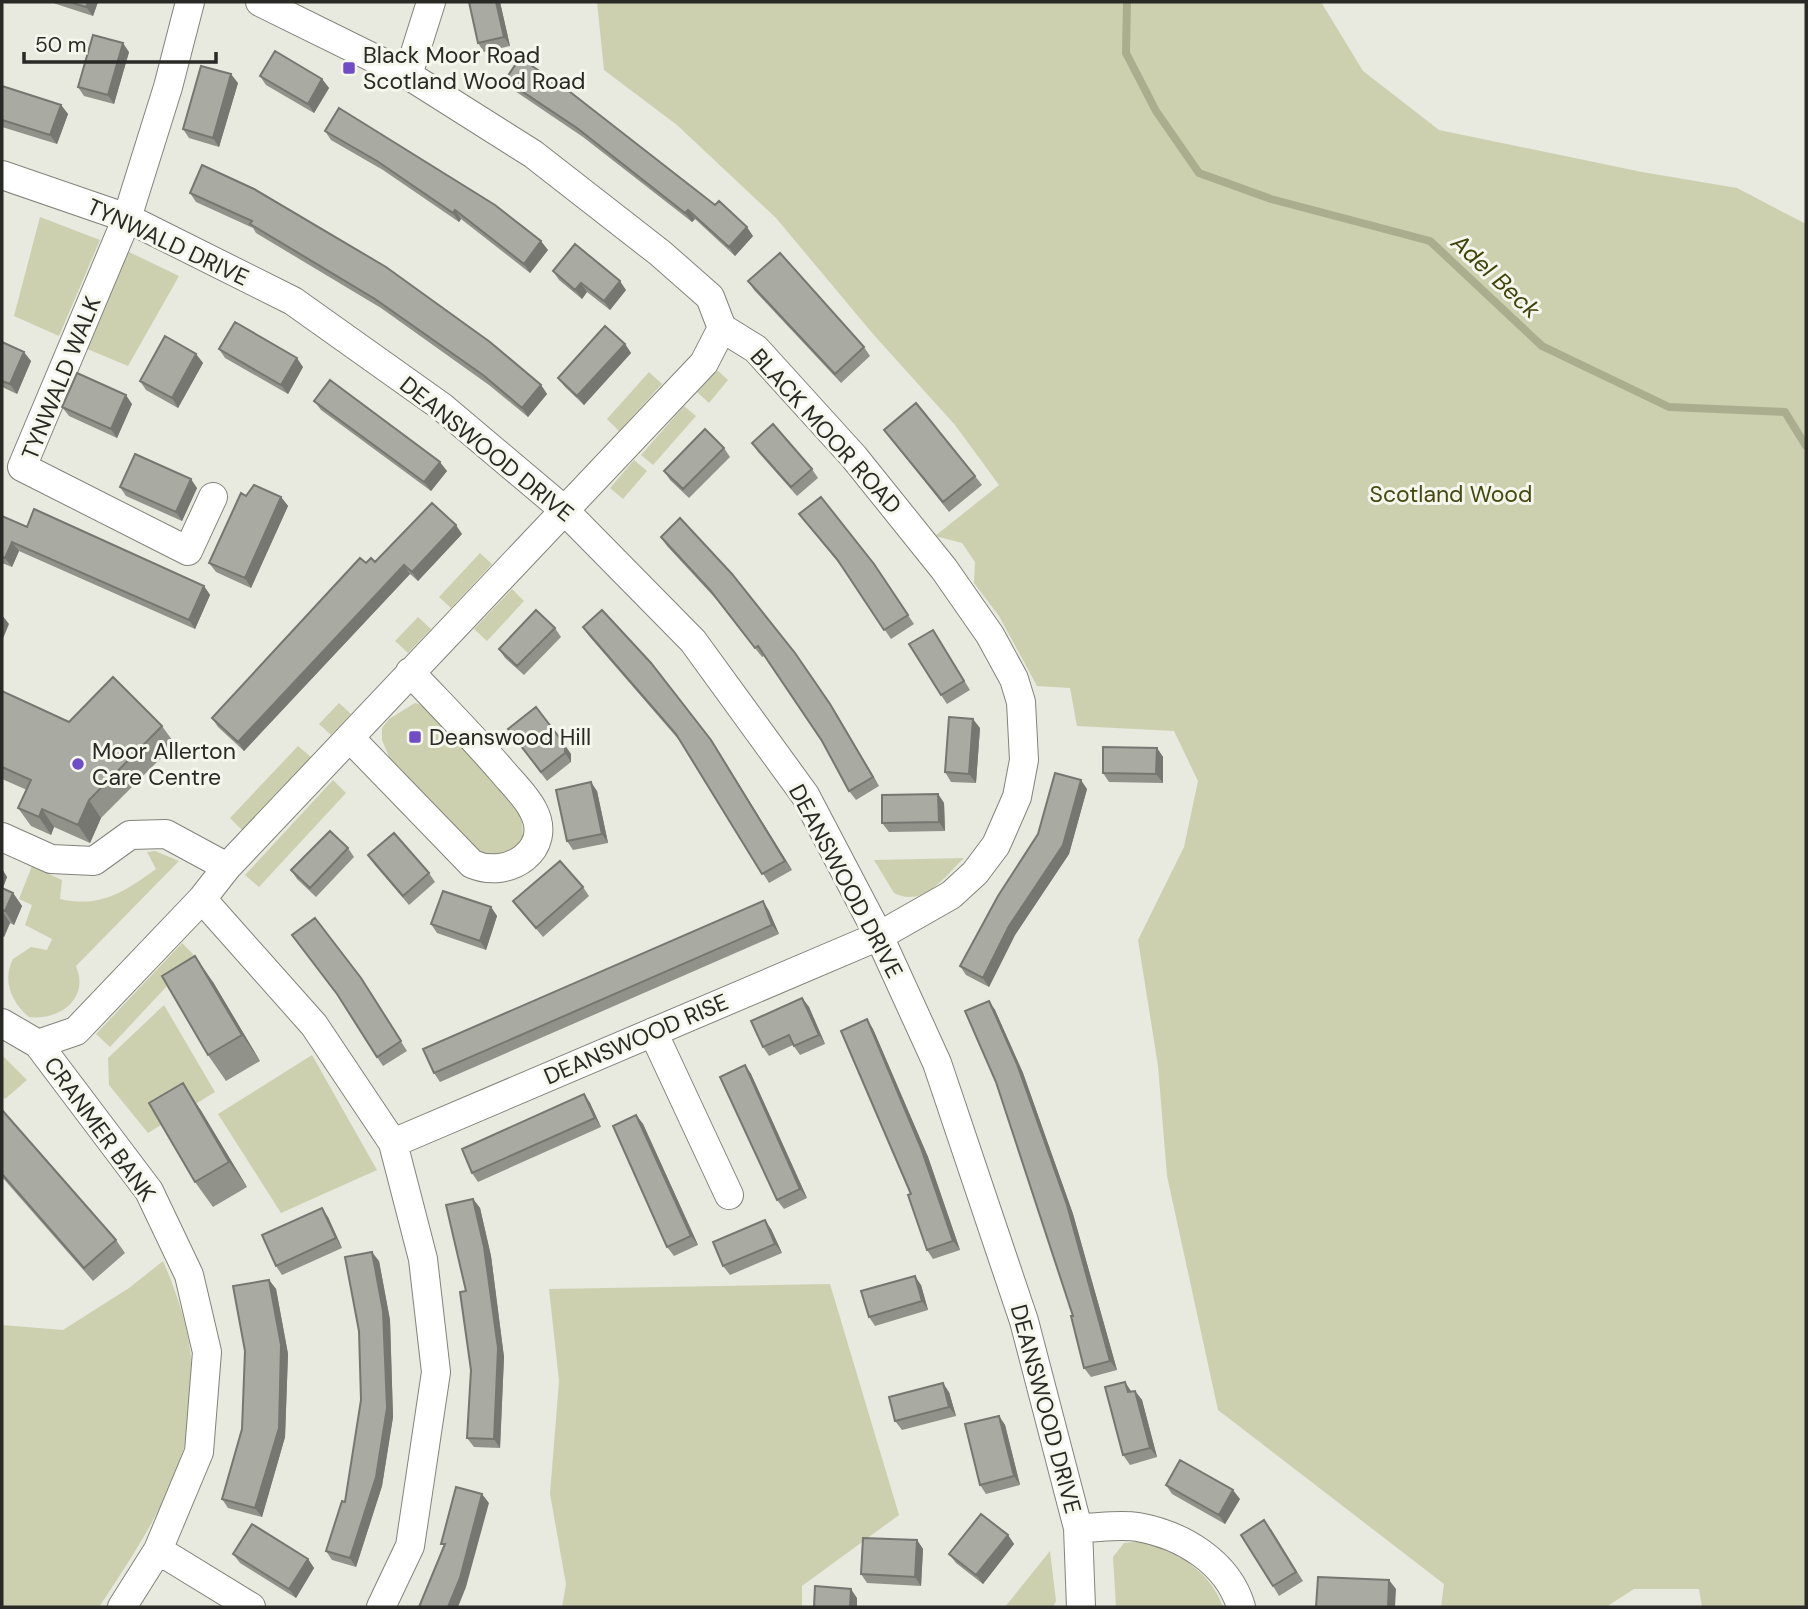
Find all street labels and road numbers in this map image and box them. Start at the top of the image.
street label: TYNWALD DRIVE [82,191,254,293]
street label: TYNWALD WALK [15,292,107,464]
street label: BLACK MOOR ROAD [744,342,908,520]
street label: DEANSWOOD DRIVE [394,370,580,528]
street label: DEANSWOOD DRIVE [782,779,910,983]
street label: DEANSWOOD RISE [539,987,733,1091]
street label: CRANMER BANK [37,1051,163,1207]
street label: DEANSWOOD DRIVE [1004,1301,1088,1517]

